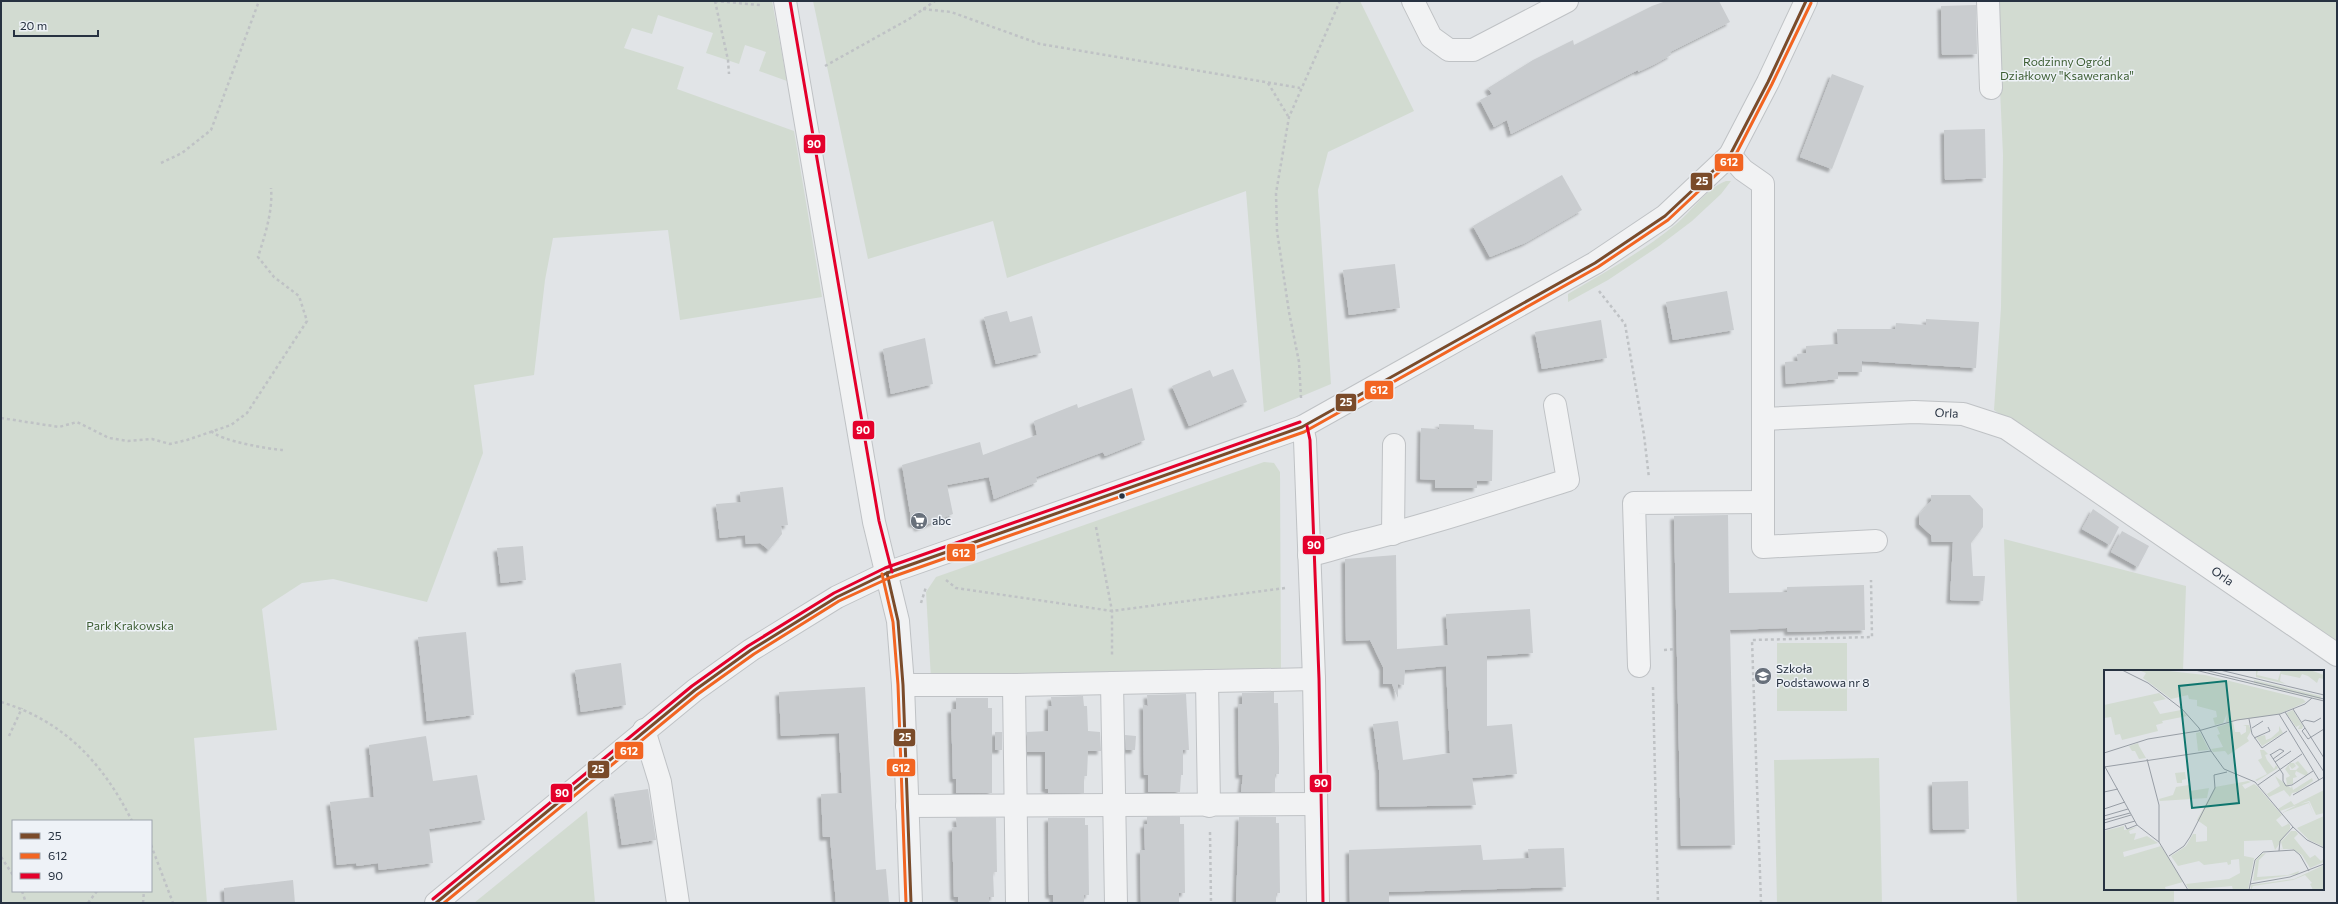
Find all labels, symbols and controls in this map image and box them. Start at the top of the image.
scale bar [14,12,98,38]
text: 20 m [20,18,47,32]
park label: Rodzinny Ogród Działkowy "Ksaweranka" [2000,54,2134,82]
line badge: 90 [803,134,826,154]
text: 90 [807,137,821,150]
line badge: 612 [1714,153,1744,172]
text: 612 [1720,155,1738,168]
line badge: 25 [1690,172,1713,191]
text: 25 [1696,174,1708,187]
line badge: 612 [1364,380,1394,400]
text: 612 [1370,383,1388,396]
line badge: 25 [1335,393,1357,412]
text: 25 [1340,395,1352,408]
street label: Orla [1934,405,1959,420]
line badge: 90 [852,420,875,440]
text: 90 [856,423,870,436]
unlabelled marker [1117,491,1127,501]
supermarket icon: abc [909,511,929,531]
place label: abc [932,513,951,527]
line badge: 90 [1302,535,1325,555]
text: 90 [1307,538,1321,551]
line badge: 612 [946,543,976,562]
text: 612 [952,546,970,559]
street label: Orla [2209,563,2237,588]
park label: Park Krakowska [86,618,174,632]
place label: Szkoła Podstawowa nr 8 [1776,661,1870,689]
school or university icon: Szkoła Podstawowa nr 8 [1753,666,1773,686]
inset map [2104,670,2324,890]
line badge: 25 [893,728,916,747]
text: 25 [899,730,911,743]
line badge: 612 [614,741,644,760]
text: 612 [620,744,638,757]
line badge: 612 [886,758,916,777]
line badge: 25 [587,760,610,779]
text: 612 [892,761,910,774]
text: 25 [592,762,604,775]
line badge: 90 [1309,774,1332,793]
text: 90 [1314,776,1328,789]
line badge: 90 [550,783,573,803]
text: 90 [555,786,569,799]
legend [12,820,152,892]
text: 25 [48,828,62,842]
text: 612 [48,848,67,862]
text: 90 [48,868,63,882]

